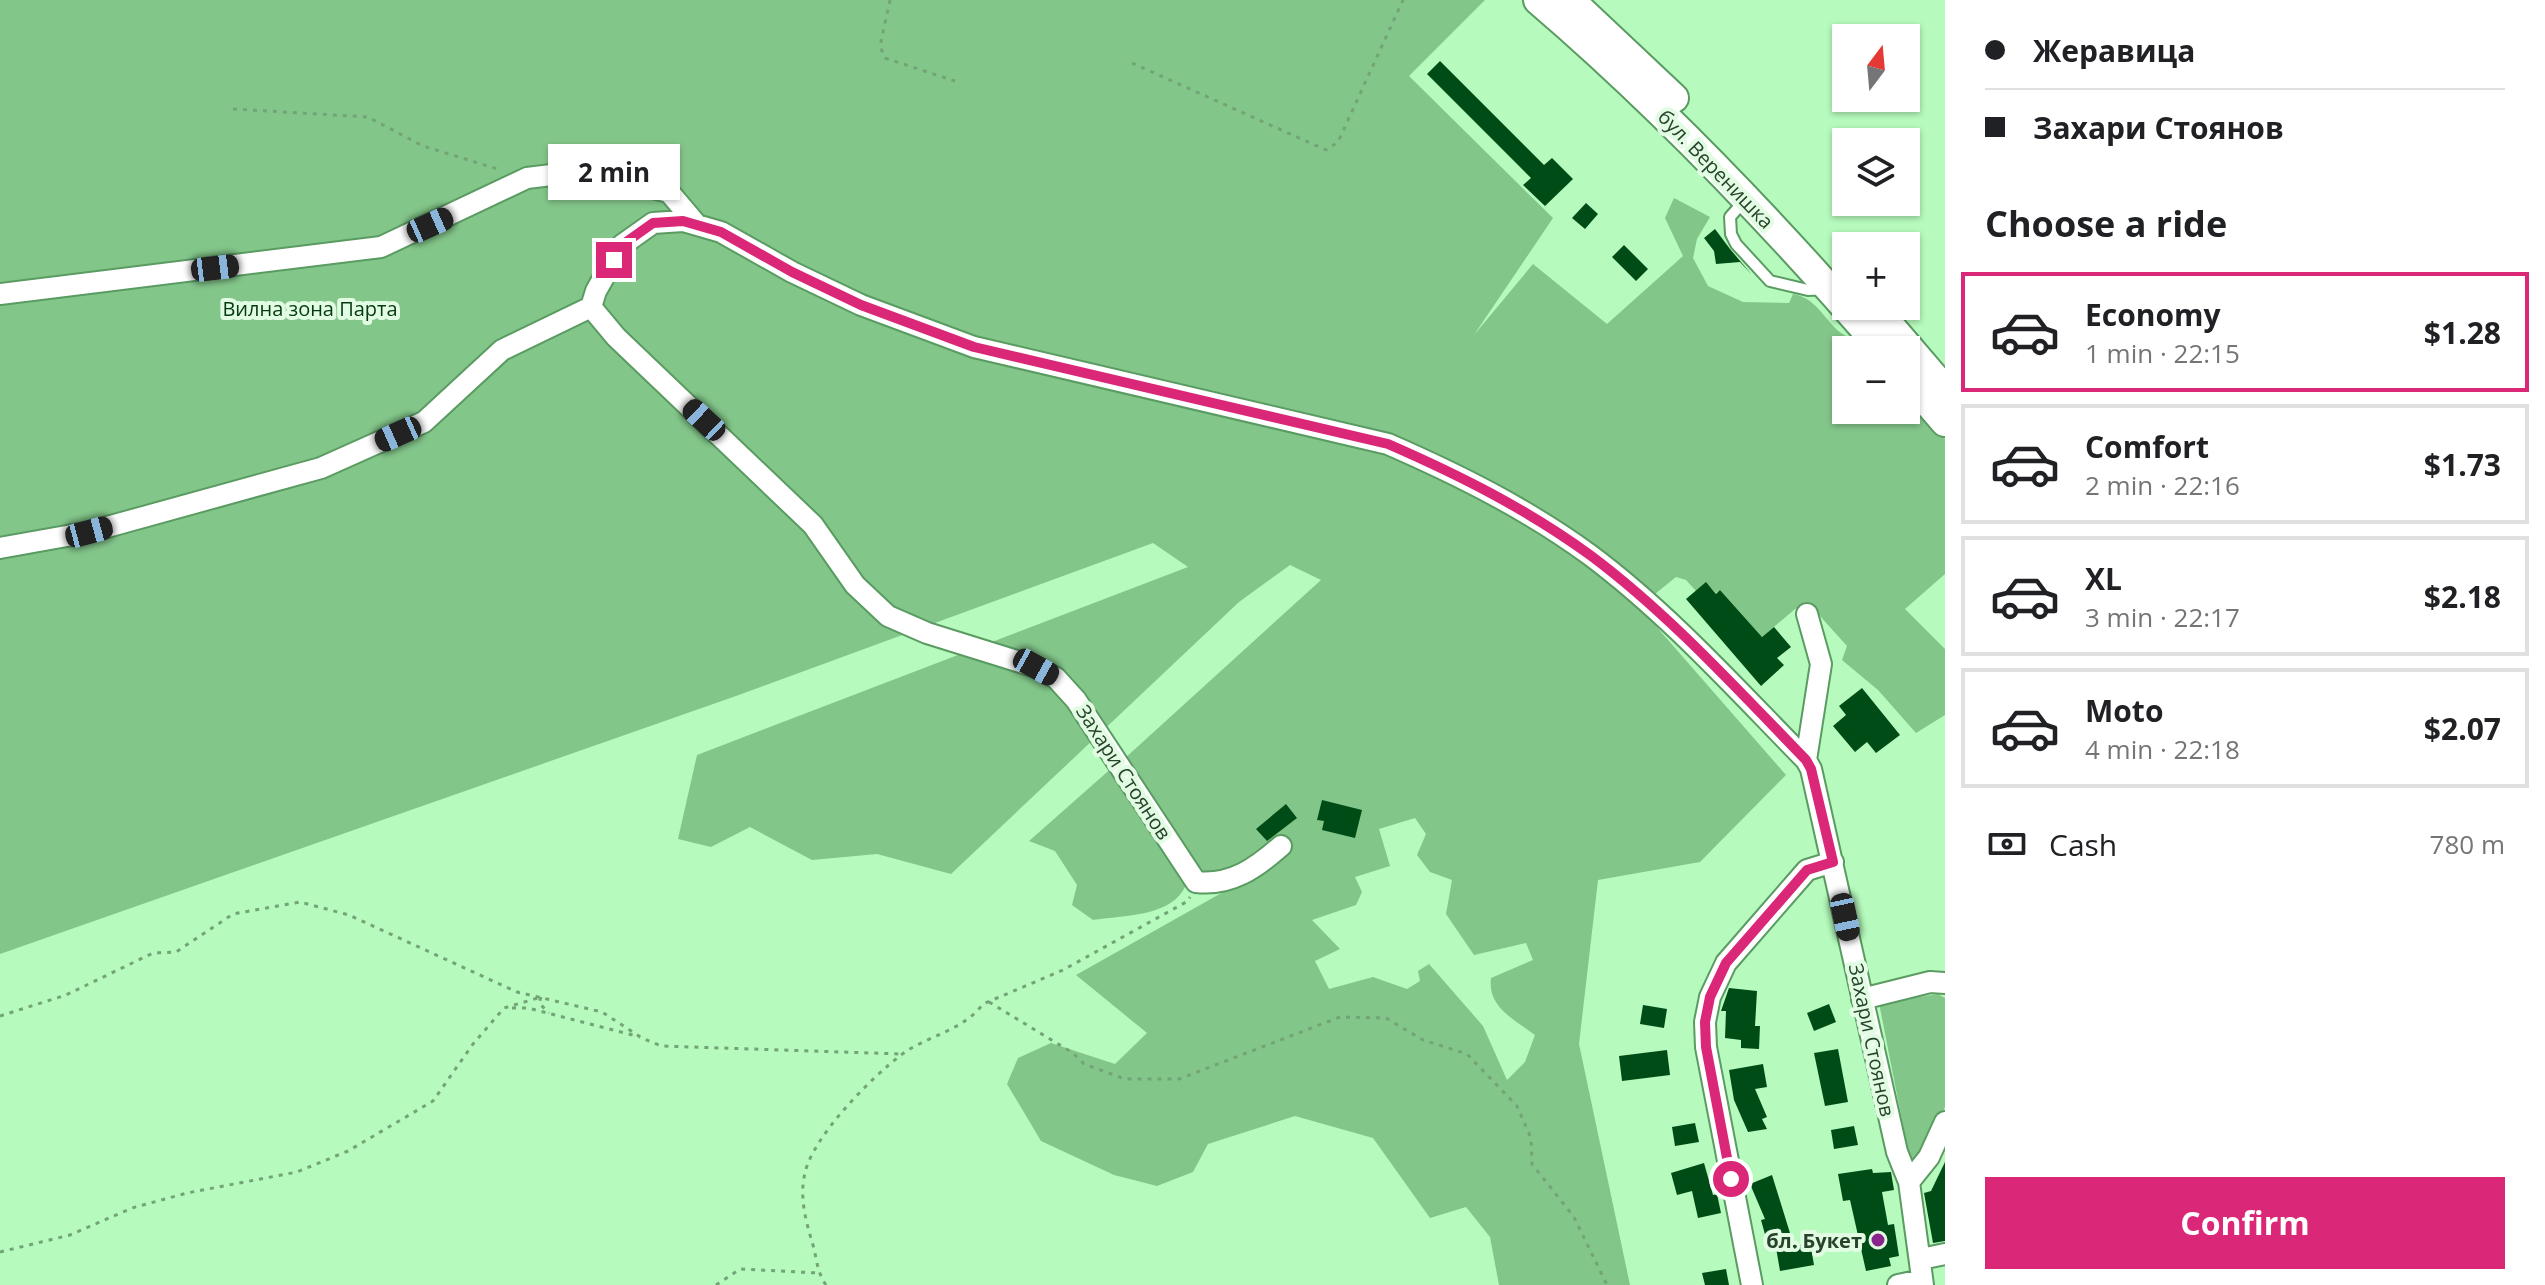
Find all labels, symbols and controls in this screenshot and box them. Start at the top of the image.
north arrow [1832,24,1920,112]
map controls [1832,24,1920,424]
text: Жеравица [2033,30,2195,71]
street label: бул. Веренишка [1652,103,1780,235]
text: Захари Стоянов [2033,107,2284,148]
button: layers [1832,128,1920,216]
callout: 2 min [548,144,680,200]
text: 2 min [578,154,650,190]
text: Choose a ride [1985,199,2227,248]
car [403,204,457,246]
button: + [1832,232,1920,320]
route end [596,242,632,278]
car [190,253,240,283]
text: Economy [2085,294,2221,335]
park label: Вилна зона Парта [222,295,398,322]
icon: car [1989,296,2061,368]
text: $1.28 [2424,312,2501,353]
text: 1 min · 22:15 [2085,335,2240,371]
button: − [1832,336,1920,424]
car [678,395,730,445]
car [371,413,425,455]
text: Comfort [2085,426,2209,467]
icon: car [1989,428,2061,500]
text: $1.73 [2424,444,2501,485]
text: 2 min · 22:16 [2085,467,2240,503]
car [63,514,115,550]
text: XL [2085,558,2122,599]
icon: car [1989,560,2061,632]
text: $2.18 [2424,576,2501,617]
text: 3 min · 22:17 [2085,599,2240,635]
car [1009,645,1063,689]
text: Moto [2085,690,2163,731]
icon: car [1989,692,2061,764]
street label: Захари Стоянов [1070,699,1178,845]
text: $2.07 [2424,708,2501,749]
text: 4 min · 22:18 [2085,731,2240,767]
icon: cash [1985,822,2029,866]
text: Cash [2049,824,2117,865]
text: 780 m [2430,826,2505,862]
car [1828,891,1862,943]
street label: Захари Стоянов [1843,961,1901,1119]
route start [1713,1161,1749,1197]
button: Confirm [1985,1177,2505,1269]
place label: бл. Букет [1766,1227,1862,1254]
marker: бл. Букет [1869,1231,1887,1249]

